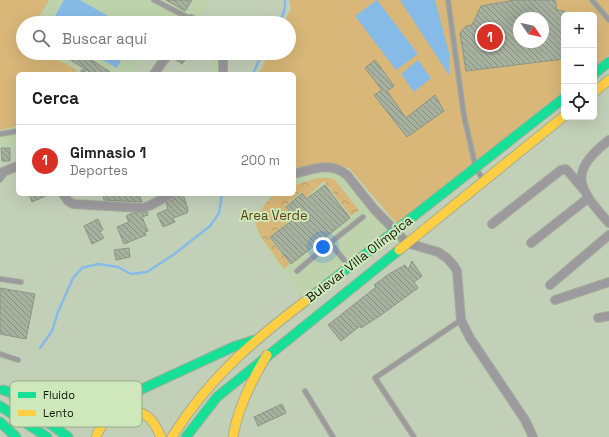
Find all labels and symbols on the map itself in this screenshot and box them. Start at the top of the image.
north arrow [513,12,549,48]
pin: 1 [477,22,503,52]
park label: Area Verde [240,207,308,224]
street label: Bulevar Villa Olímpica [302,212,416,306]
your location [313,237,333,257]
legend [10,381,142,427]
text: Fluido [43,388,75,402]
text: Lento [43,406,74,420]

